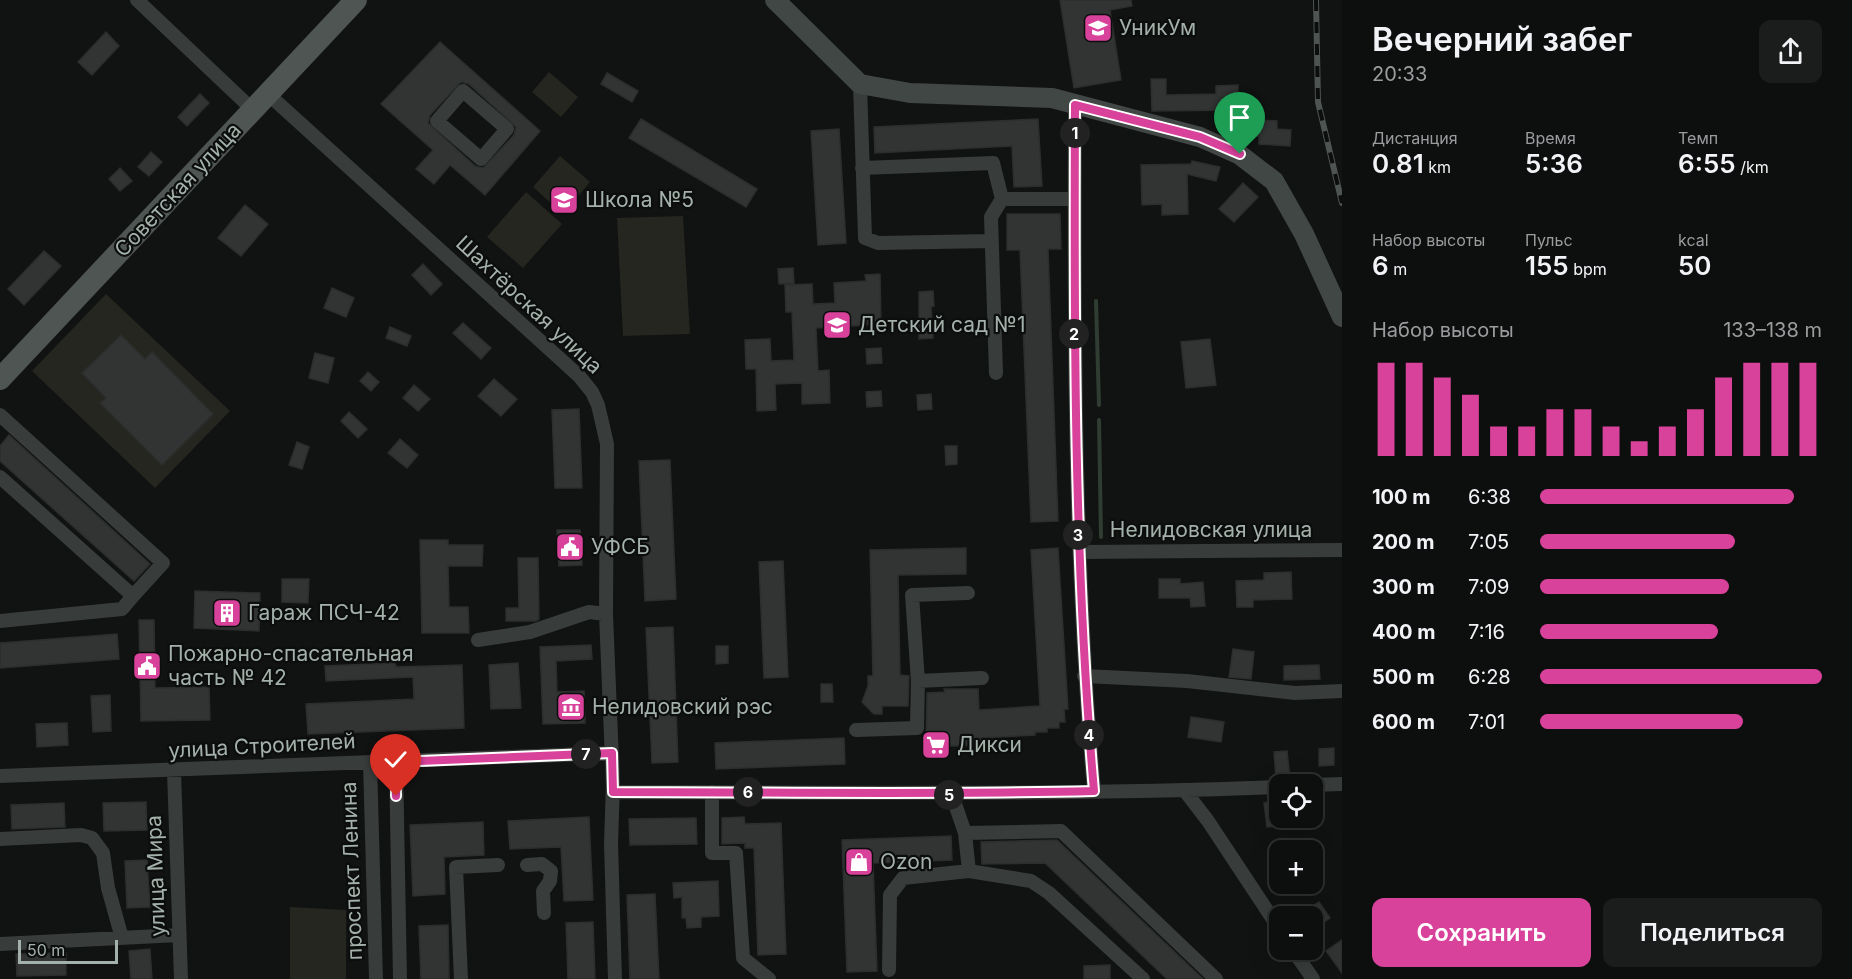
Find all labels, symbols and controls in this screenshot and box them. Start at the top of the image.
school or university icon: УникУм [1082,12,1114,44]
place label: УникУм [1119,15,1196,40]
text: Вечерний забег [1372,19,1632,59]
button: share [1759,20,1822,83]
text: 20:33 [1372,62,1427,86]
pin [1214,92,1265,154]
icon: arrive [1223,101,1256,134]
street label: Советская улица [109,118,246,262]
pin: 1 [1060,118,1090,148]
text: 1 [1072,123,1078,143]
text: Дистанция [1372,128,1458,148]
text: Время [1525,128,1576,148]
text: Темп [1678,128,1718,148]
text: 0.81 [1372,148,1424,179]
text: 5:36 [1525,148,1583,179]
text: 6:55 [1678,148,1736,179]
text: km [1424,157,1451,177]
text: /km [1736,157,1769,177]
school or university icon: Школа №5 [548,184,580,216]
place label: Школа №5 [585,187,694,212]
street label: Шахтёрская улица [451,230,608,379]
text: Набор высоты [1372,230,1485,250]
text: Пульс [1525,230,1573,250]
text: kcal [1678,230,1709,250]
text: 6 [1372,250,1389,281]
text: 155 [1525,250,1569,281]
text: 50 [1678,250,1712,281]
text: m [1389,259,1407,279]
text: bpm [1569,259,1607,279]
school or university icon: Детский сад №1 [821,309,853,341]
place label: Детский сад №1 [858,312,1026,337]
text: Набор высоты [1372,318,1514,342]
text: 133–138 m [1723,318,1822,342]
pin: 2 [1059,319,1089,349]
text: 2 [1069,324,1079,344]
text: 100 m [1372,485,1431,509]
text: 6:38 [1468,485,1511,509]
street label: Нелидовская улица [1110,517,1312,542]
pin: 3 [1063,520,1093,550]
text: 3 [1073,525,1083,545]
text: 200 m [1372,530,1435,554]
text: 7:05 [1468,530,1509,554]
public building icon: УФСБ [554,531,586,563]
place label: УФСБ [591,534,650,559]
text: 300 m [1372,575,1435,599]
text: 7:09 [1468,575,1509,599]
building icon: Гараж ПСЧ-42 [211,597,243,629]
place label: Гараж ПСЧ-42 [248,600,400,625]
text: 400 m [1372,620,1436,644]
text: 7:16 [1468,620,1505,644]
place label: Пожарно-спасательная часть № 42 [168,641,414,690]
public building icon: Пожарно-спасательная часть № 42 [131,650,163,682]
text: 500 m [1372,665,1435,689]
text: 6:28 [1468,665,1511,689]
museum icon: Нелидовский рэс [555,691,587,723]
place label: Нелидовский рэс [592,694,773,719]
text: 600 m [1372,710,1435,734]
text: 7:01 [1468,710,1505,734]
pin: 4 [1074,720,1104,750]
text: 4 [1084,725,1094,745]
street label: улица Строителей [168,728,356,763]
supermarket icon: Дикси [920,729,952,761]
place label: Дикси [957,732,1022,757]
pin [370,734,421,796]
pin: 7 [571,739,601,769]
icon: check [379,743,412,776]
text: 7 [581,744,591,764]
map controls [1269,774,1323,960]
button: locate [1269,774,1323,828]
pin: 6 [733,777,763,807]
pin: 5 [934,780,964,810]
street label: проспект Ленина [336,781,367,961]
text: 6 [743,782,753,802]
text: 5 [944,785,954,805]
street label: улица Мира [141,815,170,937]
button: + [1269,840,1323,894]
shop icon: Ozon [843,846,875,878]
place label: Ozon [880,849,932,874]
button: Сохранить [1372,898,1591,967]
button: Поделиться [1603,898,1822,967]
button: − [1269,906,1323,960]
scale bar [18,937,118,964]
text: 50 m [27,940,65,960]

